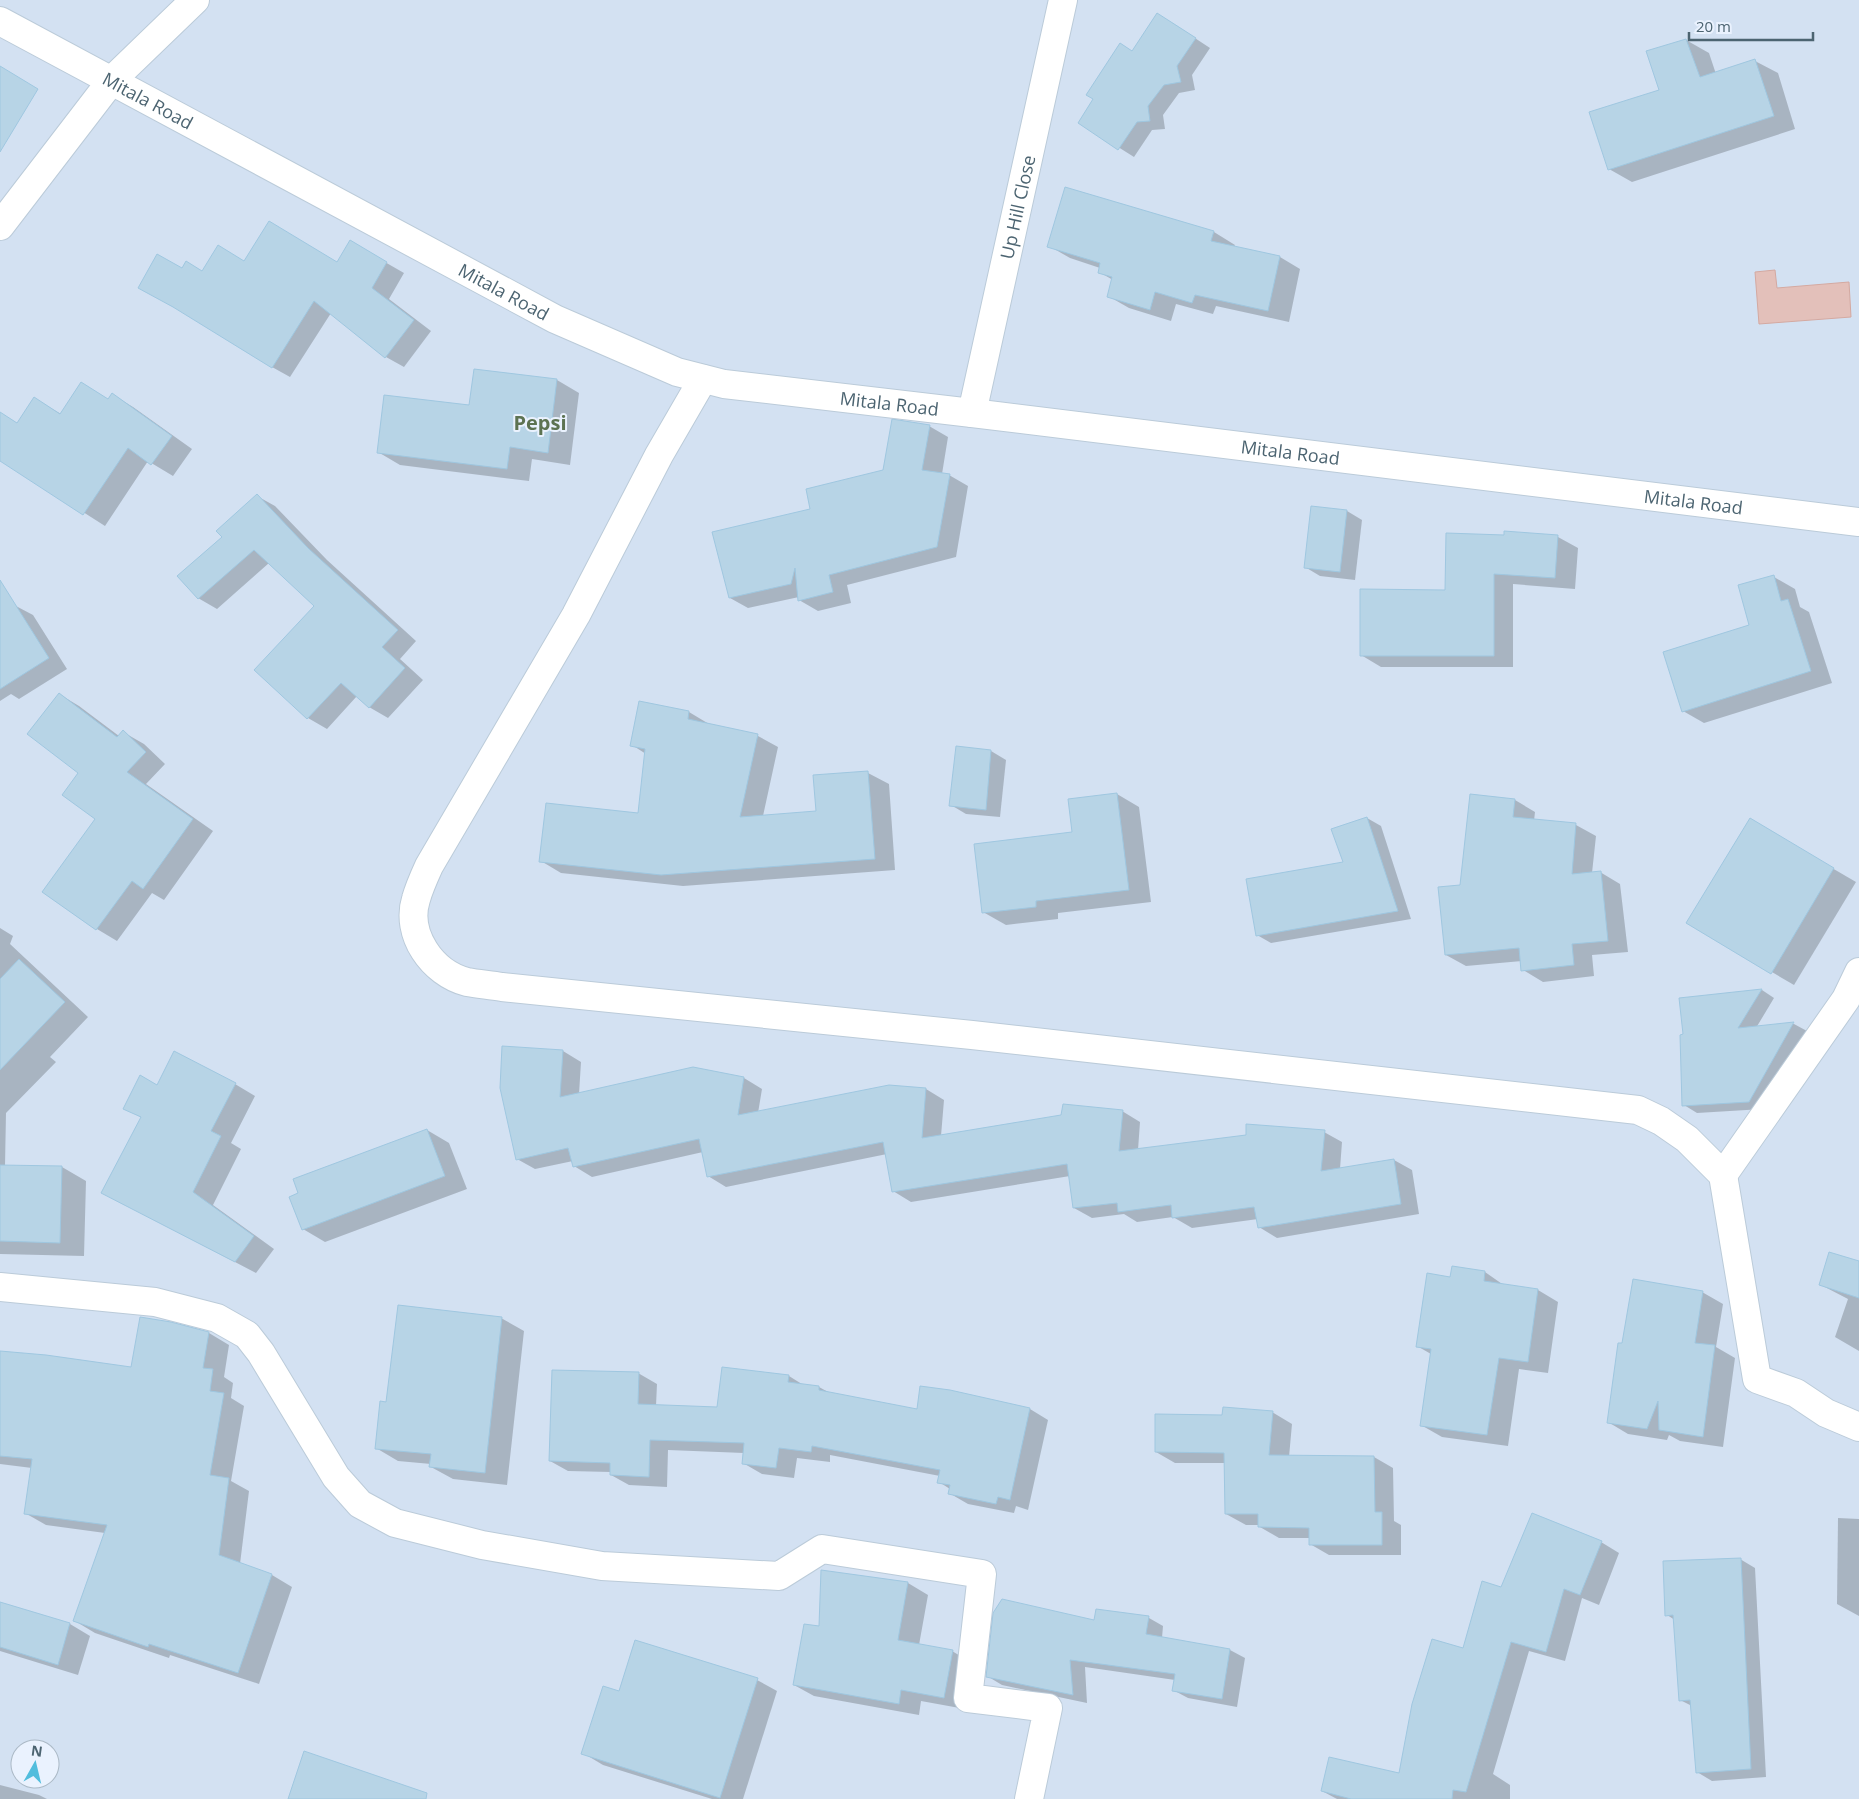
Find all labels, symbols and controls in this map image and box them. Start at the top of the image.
scale bar [1689,10,1813,42]
text: 20 m [1696,16,1731,36]
street label: Mitala Road [99,66,197,135]
street label: Up Hill Close [994,153,1041,261]
street label: Mitala Road [454,258,553,326]
street label: Mitala Road [839,386,940,421]
district label: Pepsi [513,409,567,436]
street label: Mitala Road [1240,434,1341,470]
street label: Mitala Road [1643,484,1744,520]
north arrow [10,1739,60,1789]
text: N [30,1740,44,1761]

